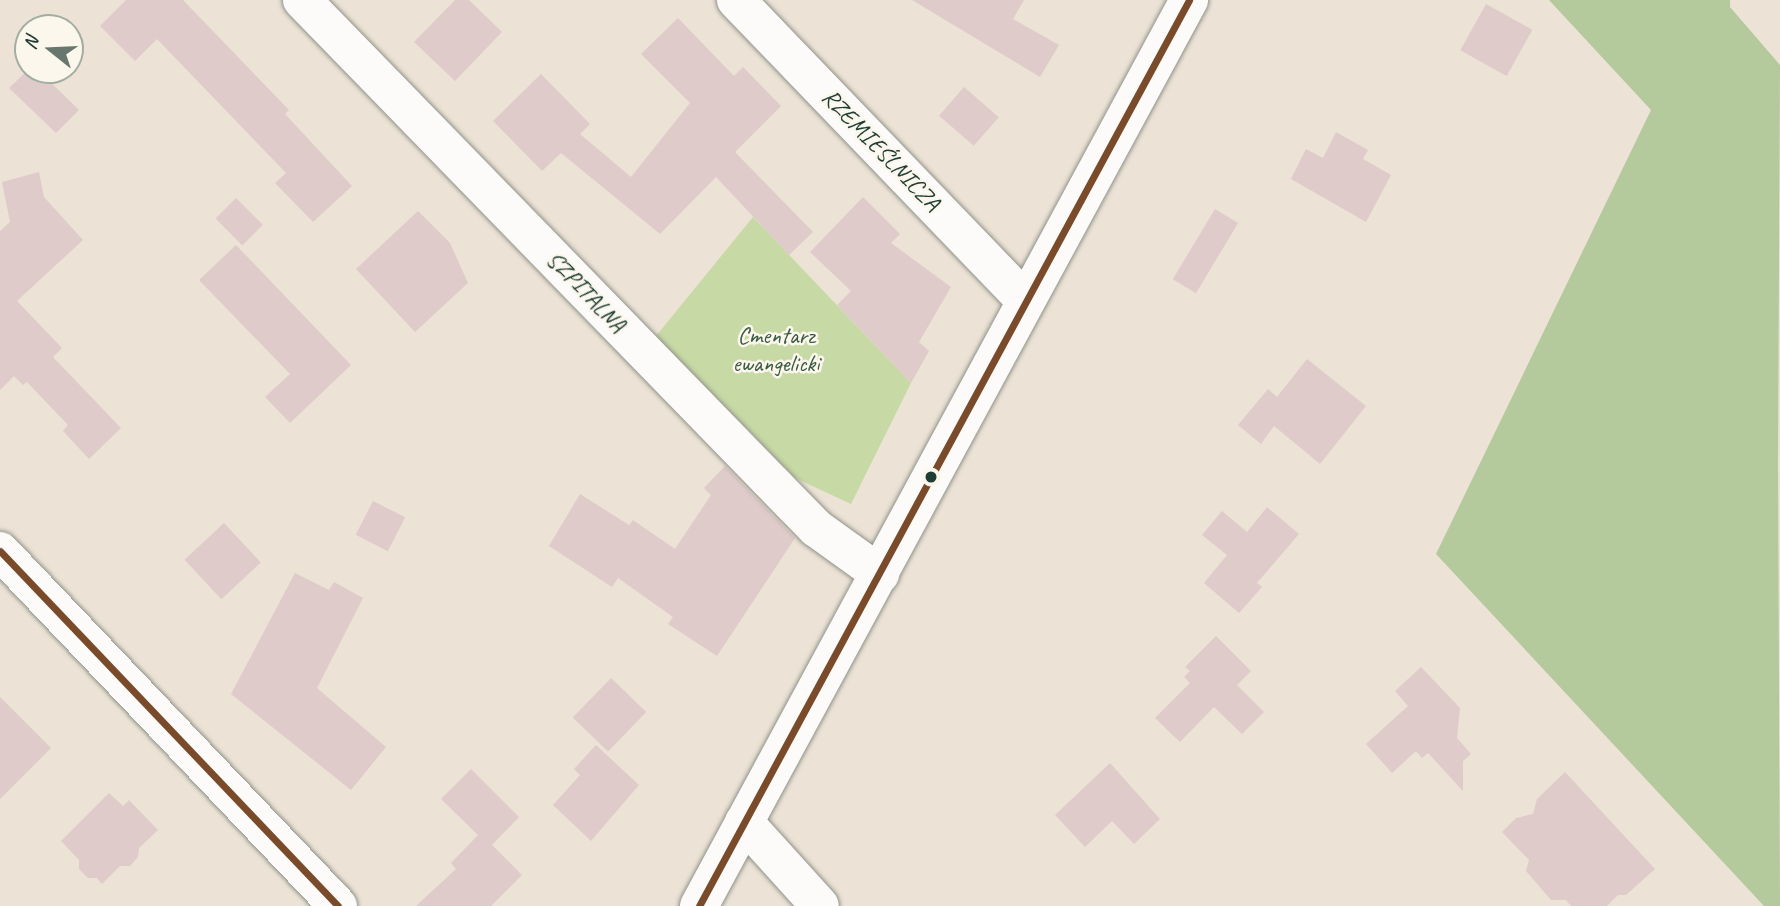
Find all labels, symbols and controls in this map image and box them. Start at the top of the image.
north arrow [14,14,84,84]
text: N [18,34,44,52]
street label: RZEMIEŚLNICZA [816,83,946,217]
street label: SZPITALNA [540,245,632,339]
park label: Cmentarz ewangelicki [732,322,820,378]
unlabelled marker [924,470,938,484]

